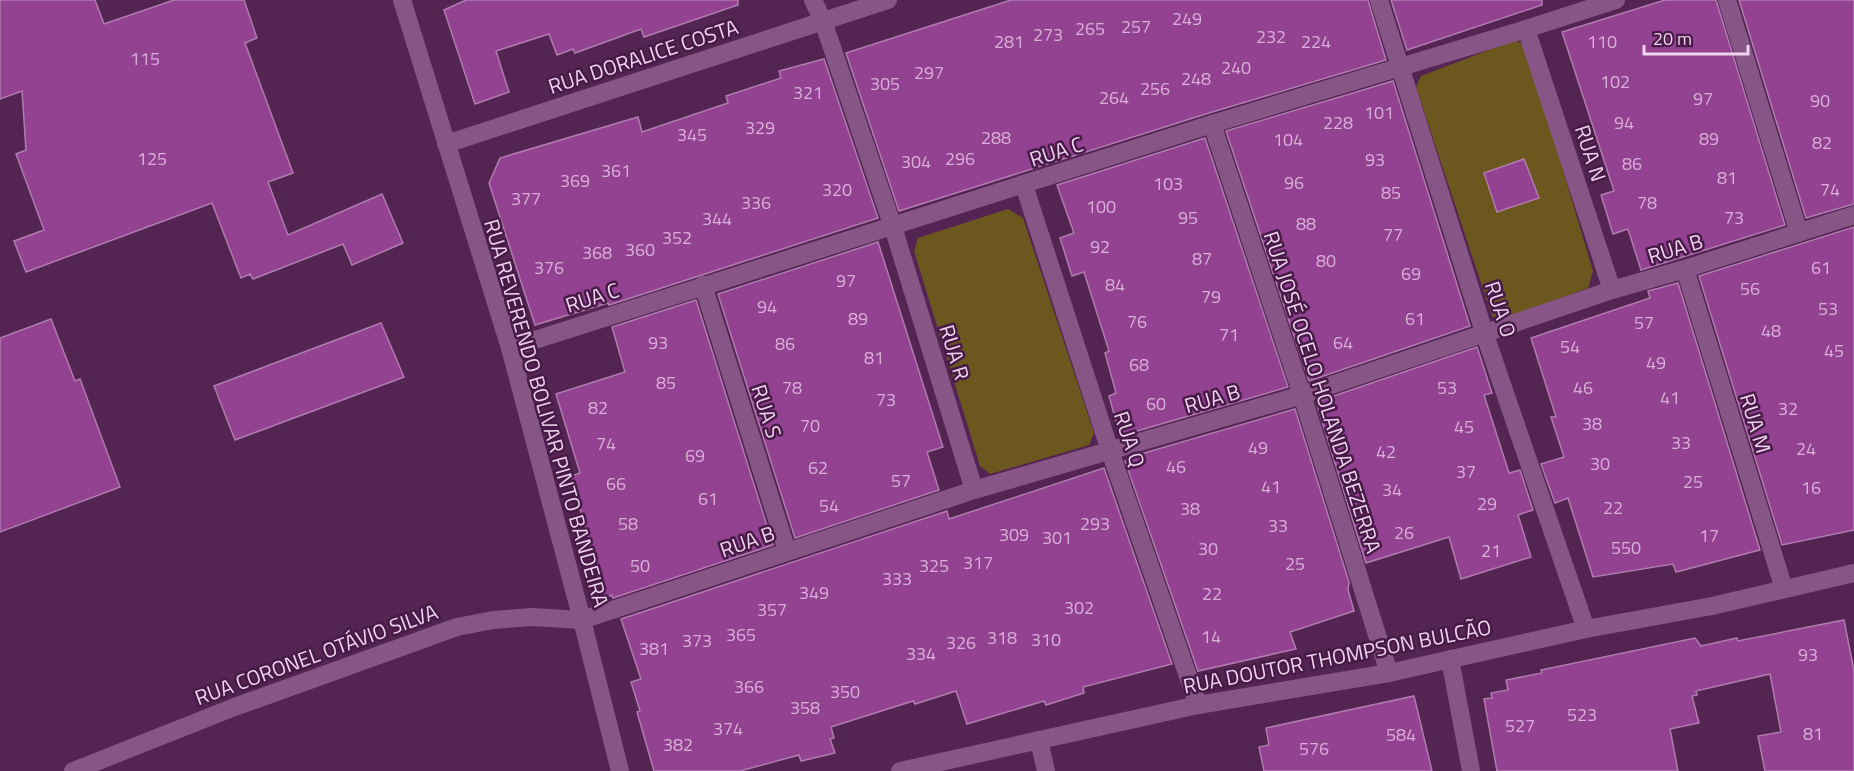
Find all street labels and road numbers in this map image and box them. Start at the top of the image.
street label: RUA DORALICE COSTA [544,10,743,102]
street label: RUA N [1567,121,1615,185]
street label: RUA C [1025,127,1087,175]
street label: RUA REVERENDO BOLIVAR PINTO BANDEIRA [476,215,618,611]
street label: RUA B [1643,224,1707,272]
street label: RUA JOSÉ OCELO HOLANDA BEZERRA [1256,227,1390,558]
street label: RUA C [561,273,623,321]
street label: RUA O [1477,277,1525,341]
street label: RUA R [931,320,979,384]
street label: RUA B [1180,375,1244,421]
street label: RUA S [743,380,791,442]
street label: RUA M [1732,389,1780,457]
street label: RUA Q [1106,407,1154,471]
street label: RUA B [715,517,779,565]
street label: RUA CORONEL OTÁVIO SILVA [190,595,442,713]
street label: RUA DOUTOR THOMPSON BULCÃO [1180,610,1494,702]

